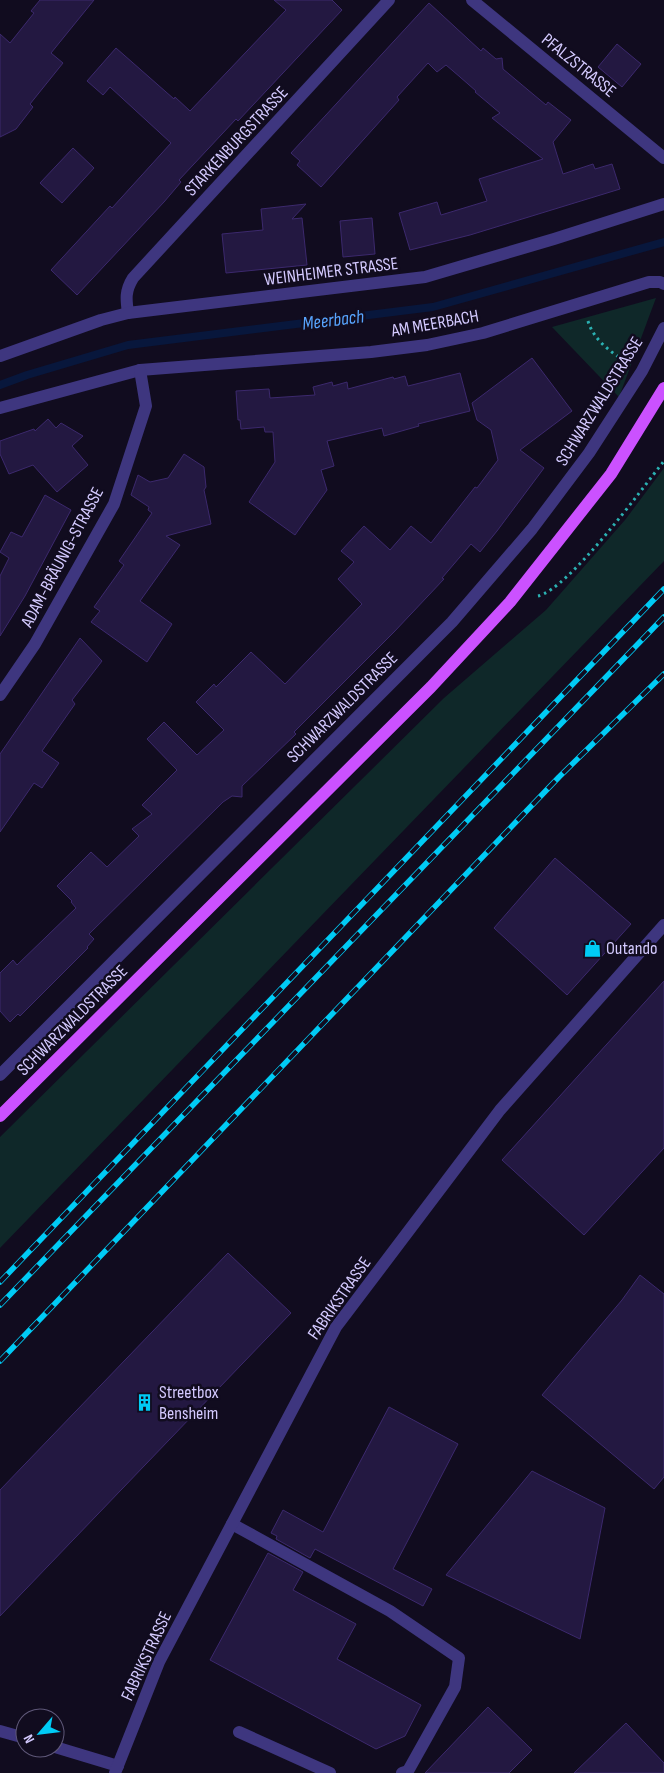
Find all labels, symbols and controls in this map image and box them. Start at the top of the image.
street label: PFALZSTRASSE [537,29,620,102]
street label: STARKENBURGSTRASSE [180,82,293,200]
street label: WEINHEIMER STRASSE [263,253,399,290]
water label: Meerbach [301,305,365,336]
street label: AM MEERBACH [389,305,480,342]
street label: SCHWARZWALDSTRASSE [551,333,648,470]
street label: ADAM-BRÄUNIG-STRASSE [16,484,108,632]
street label: SCHWARZWALDSTRASSE [283,648,402,767]
shop icon: Outando [582,938,602,958]
place label: Outando [606,938,657,959]
street label: SCHWARZWALDSTRASSE [13,961,132,1080]
street label: FABRIKSTRASSE [303,1253,375,1344]
place label: Streetbox Bensheim [159,1382,219,1424]
building icon: Streetbox Bensheim [135,1392,155,1412]
street label: FABRIKSTRASSE [117,1608,176,1704]
north arrow [15,1708,65,1758]
text: N [20,1732,38,1746]

